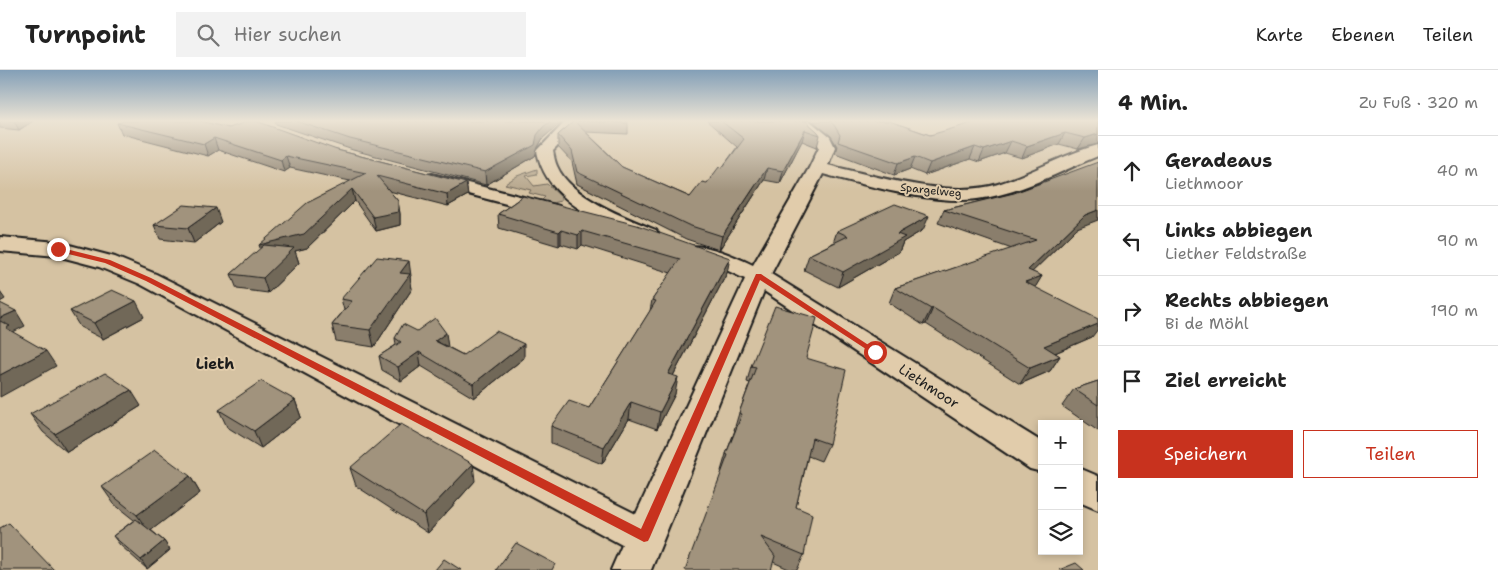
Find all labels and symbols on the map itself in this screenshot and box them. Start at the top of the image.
street label: Spargelweg [899,180,963,201]
route end [47,238,70,261]
route start [864,341,887,364]
district label: Lieth [196,354,234,374]
street label: Liethmoor [895,360,963,412]

